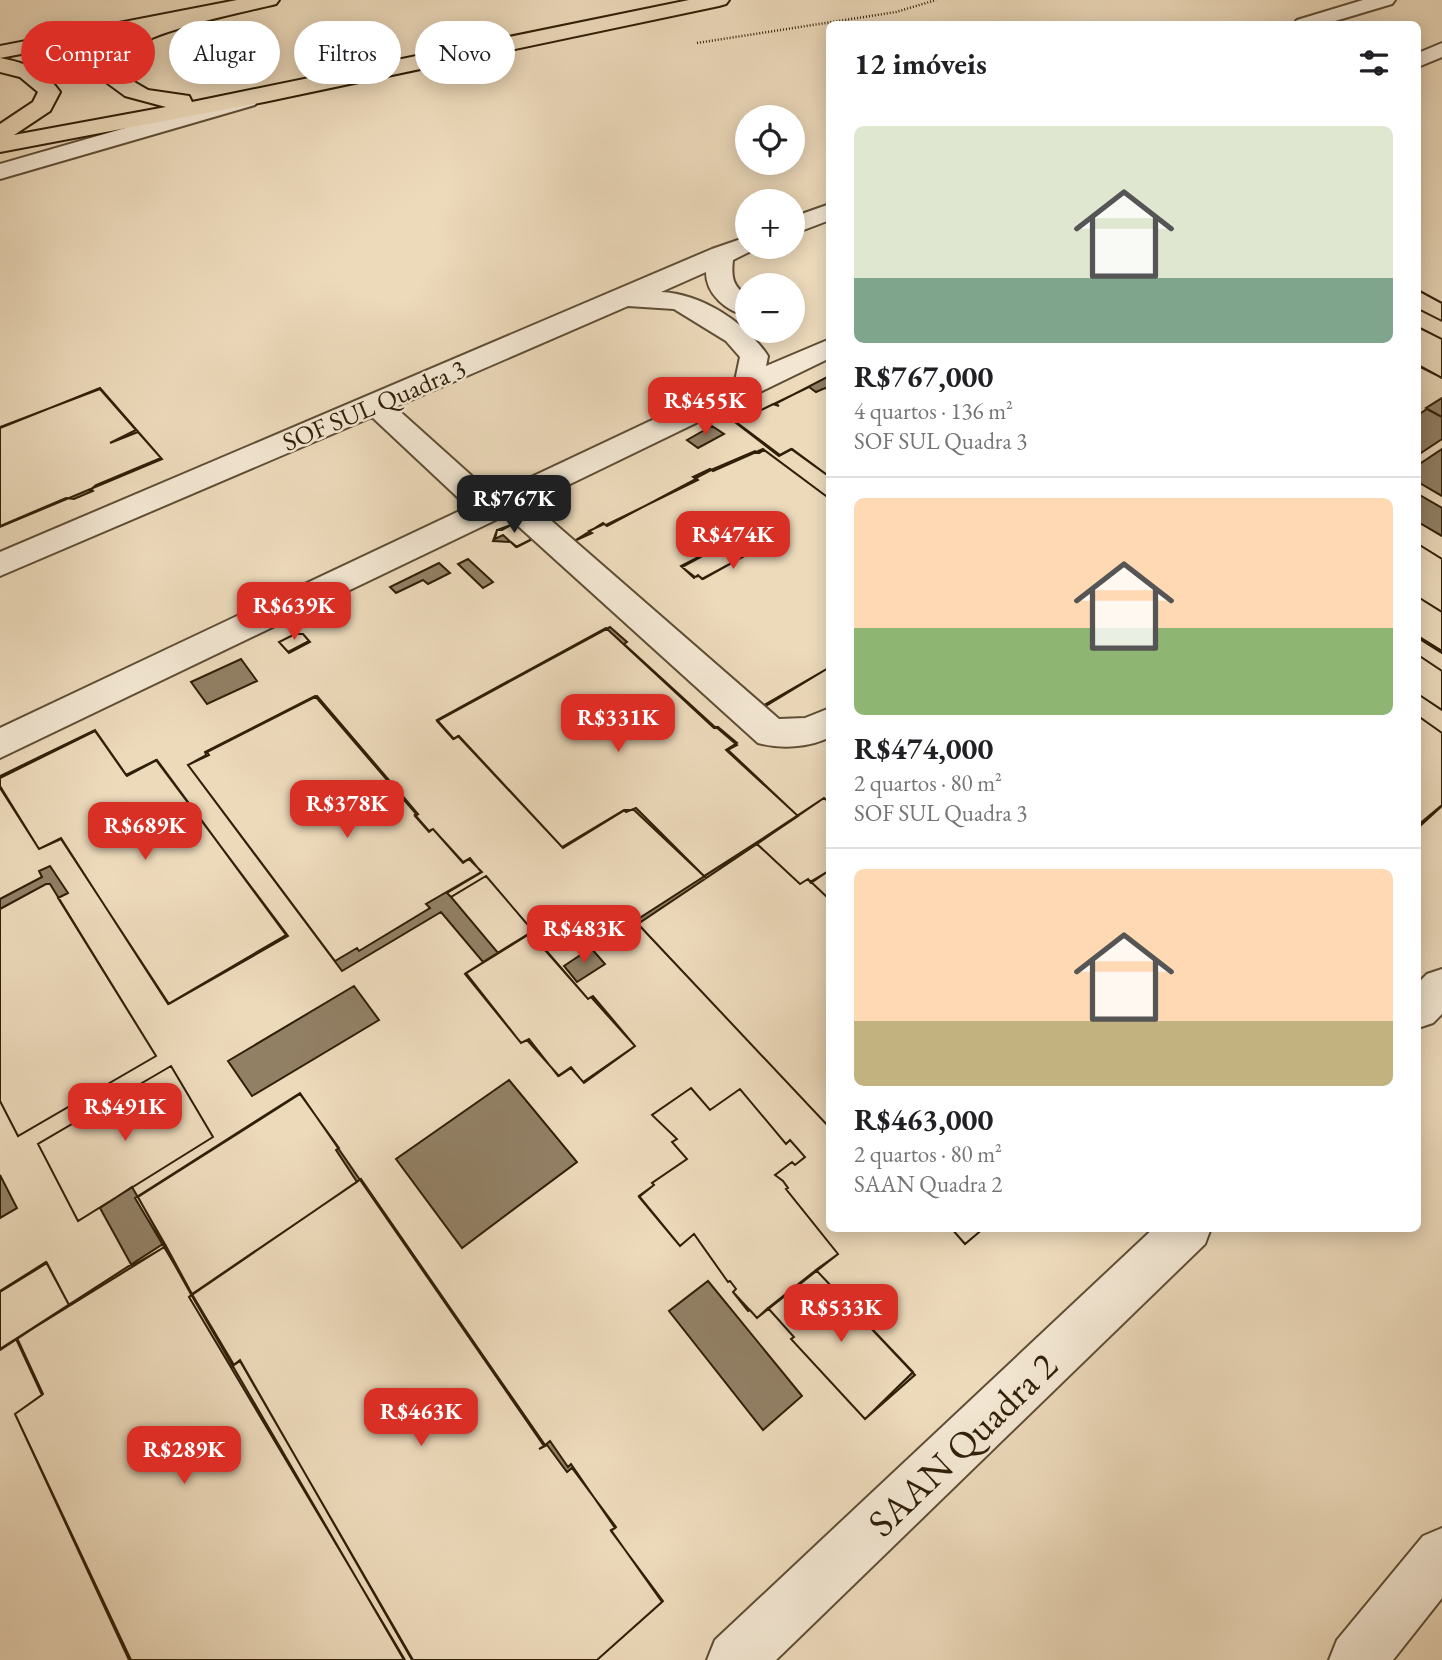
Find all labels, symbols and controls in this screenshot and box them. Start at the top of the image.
chip: Comprar [21,21,155,84]
chip: Alugar [169,21,280,84]
chip: Filtros [294,21,401,84]
chip: Novo [415,21,515,84]
text: 12 imóveis [854,44,987,83]
icon: filters [1355,44,1393,82]
map controls [735,105,805,343]
button: locate [735,105,805,175]
icon: home [1061,171,1187,297]
button: + [735,189,805,259]
button: − [735,273,805,343]
street label: SOF SUL Quadra 3 [277,351,471,459]
text: R$767,000 [854,357,993,396]
pin: R$455K [648,378,762,437]
text: R$455K [664,385,746,415]
text: 4 quartos · 136 m² [854,396,1013,426]
text: SOF SUL Quadra 3 [854,426,1027,456]
pin: R$767K [457,476,571,535]
text: R$767K [473,483,555,513]
pin: R$474K [676,512,790,571]
text: R$474K [692,519,774,549]
icon: home [1061,543,1187,669]
pin: R$639K [237,582,351,642]
text: R$639K [253,590,335,620]
pin: R$331K [561,694,675,754]
text: R$331K [577,702,659,732]
text: R$474,000 [854,729,993,768]
text: 2 quartos · 80 m² [854,768,1002,798]
pin: R$378K [290,780,404,840]
text: R$378K [306,788,388,818]
text: SOF SUL Quadra 3 [854,798,1027,828]
pin: R$689K [88,802,202,862]
text: R$689K [104,810,186,840]
pin: R$483K [527,906,641,965]
text: R$483K [543,913,625,943]
icon: home [1061,914,1187,1040]
pin: R$491K [68,1084,182,1143]
text: R$491K [84,1091,166,1121]
text: R$463,000 [854,1100,993,1139]
text: 2 quartos · 80 m² [854,1139,1002,1169]
text: SAAN Quadra 2 [854,1169,1002,1199]
pin: R$533K [784,1284,898,1344]
text: R$533K [800,1292,882,1322]
street label: SAAN Quadra 2 [857,1341,1067,1547]
pin: R$463K [364,1388,478,1448]
text: R$463K [380,1396,462,1426]
pin: R$289K [127,1426,241,1486]
text: R$289K [143,1434,225,1464]

